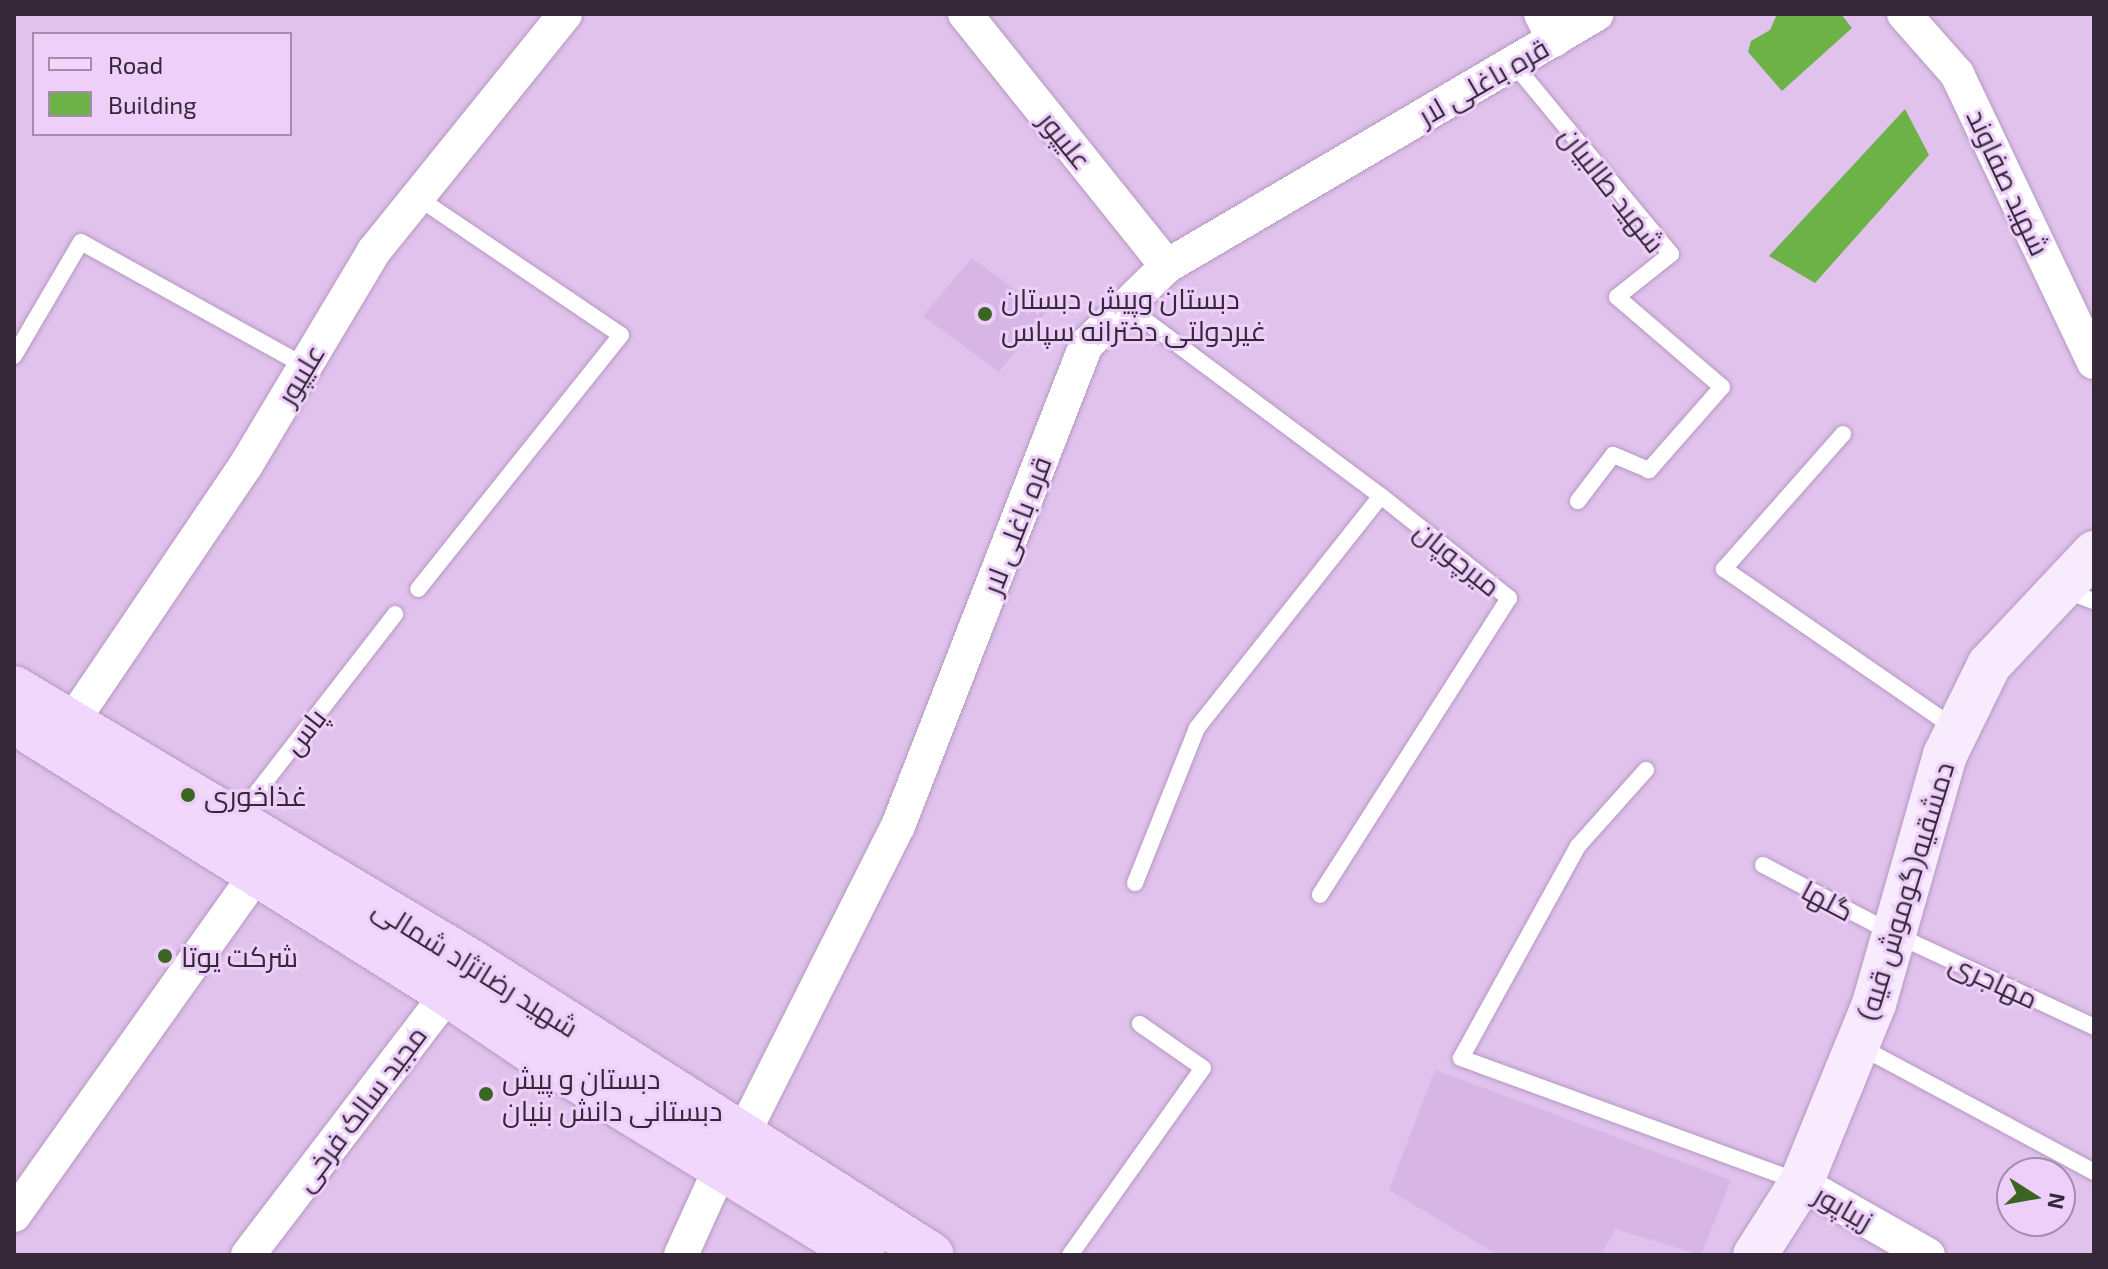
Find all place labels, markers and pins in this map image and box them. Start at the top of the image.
place label: دبستان وپیش دبستان غیردولتی دخترانه سپاس [1001,281,1267,347]
marker: دبستان وپیش دبستان غیردولتی دخترانه سپاس [976,305,994,323]
place label: غذاخوری [204,778,307,812]
marker: غذاخوری [179,786,197,804]
place label: شرکت یوتا [181,939,298,973]
marker: شرکت یوتا [156,947,174,965]
place label: دبستان و پیش دبستانی دانش بنیان [502,1061,723,1127]
marker: دبستان و پیش دبستانی دانش بنیان [477,1085,495,1103]

